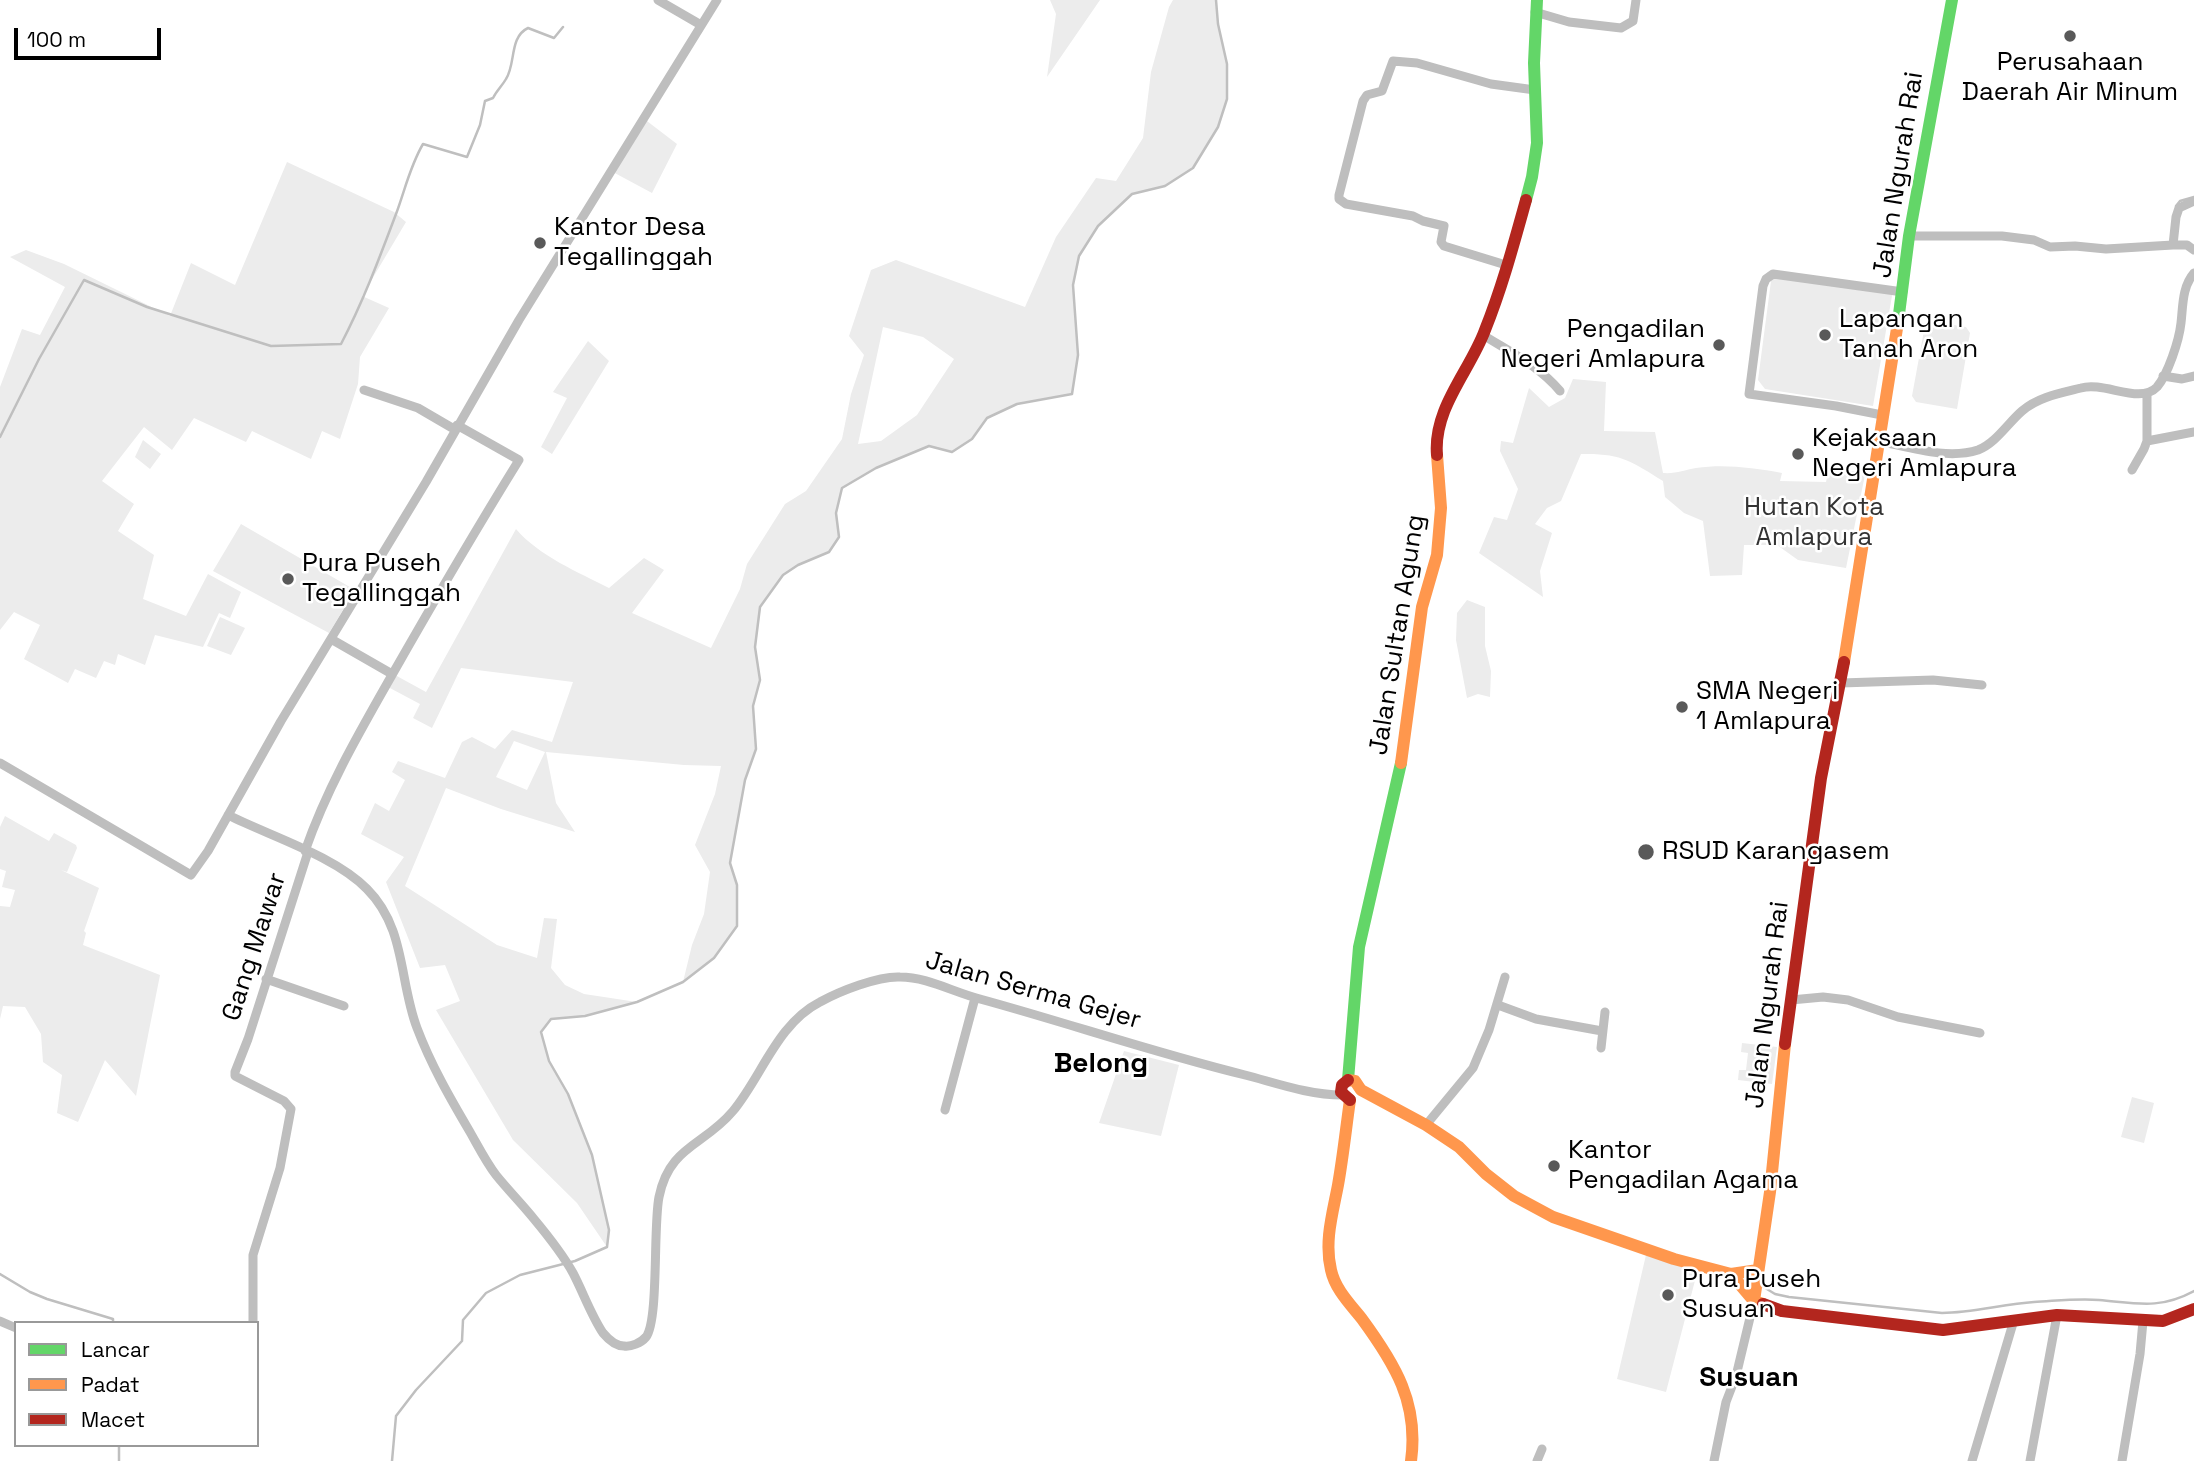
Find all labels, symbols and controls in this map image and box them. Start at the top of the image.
scale bar [18,14,164,58]
text: 100 m [27,26,86,53]
marker: Perusahaan Daerah Air Minum [2062,28,2078,44]
place label: Perusahaan Daerah Air Minum [1962,47,2178,108]
street label: Jalan Ngurah Rai [1867,70,1931,280]
place label: Kantor Desa Tegallinggah [554,212,713,274]
marker: Kantor Desa Tegallinggah [532,235,548,251]
place label: Lapangan Tanah Aron [1839,304,1978,366]
place label: Pengadilan Negeri Amlapura [1500,314,1705,376]
marker: Lapangan Tanah Aron [1817,327,1833,343]
marker: Pengadilan Negeri Amlapura [1711,337,1727,353]
place label: Kejaksaan Negeri Amlapura [1812,423,2017,485]
marker: Kejaksaan Negeri Amlapura [1790,446,1806,462]
park label: Hutan Kota Amlapura [1744,492,1884,554]
street label: Jalan Sultan Agung [1364,513,1432,757]
place label: Pura Puseh Tegallinggah [302,548,461,610]
marker: Pura Puseh Tegallinggah [280,571,296,587]
place label: SMA Negeri 1 Amlapura [1696,676,1838,738]
marker: SMA Negeri 1 Amlapura [1674,699,1690,715]
place label: RSUD Karangasem [1662,836,1890,868]
marker: RSUD Karangasem [1636,842,1656,862]
street label: Gang Mawar [216,869,294,1025]
street label: Jalan Ngurah Rai [1740,900,1796,1110]
street label: Jalan Serma Gejer [922,945,1144,1037]
district label: Belong [1054,1047,1148,1081]
place label: Kantor Pengadilan Agama [1568,1135,1798,1196]
marker: Kantor Pengadilan Agama [1546,1158,1562,1174]
place label: Pura Puseh Susuan [1682,1264,1821,1326]
marker: Pura Puseh Susuan [1660,1287,1676,1303]
legend [14,1321,259,1447]
text: Lancar [81,1336,150,1363]
district label: Susuan [1699,1361,1799,1395]
text: Padat [81,1371,140,1398]
text: Macet [81,1406,145,1433]

